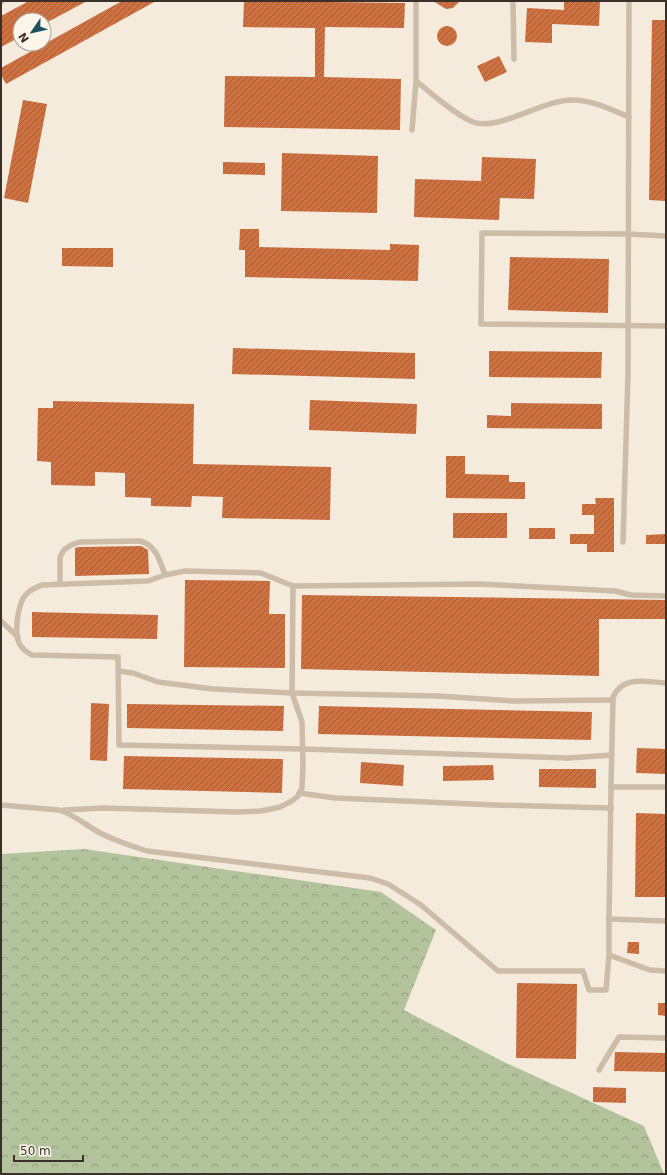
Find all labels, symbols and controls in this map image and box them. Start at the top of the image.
north arrow [12,12,52,52]
text: N [16,30,32,45]
scale bar [14,1137,83,1163]
text: 50 m [20,1144,51,1158]

